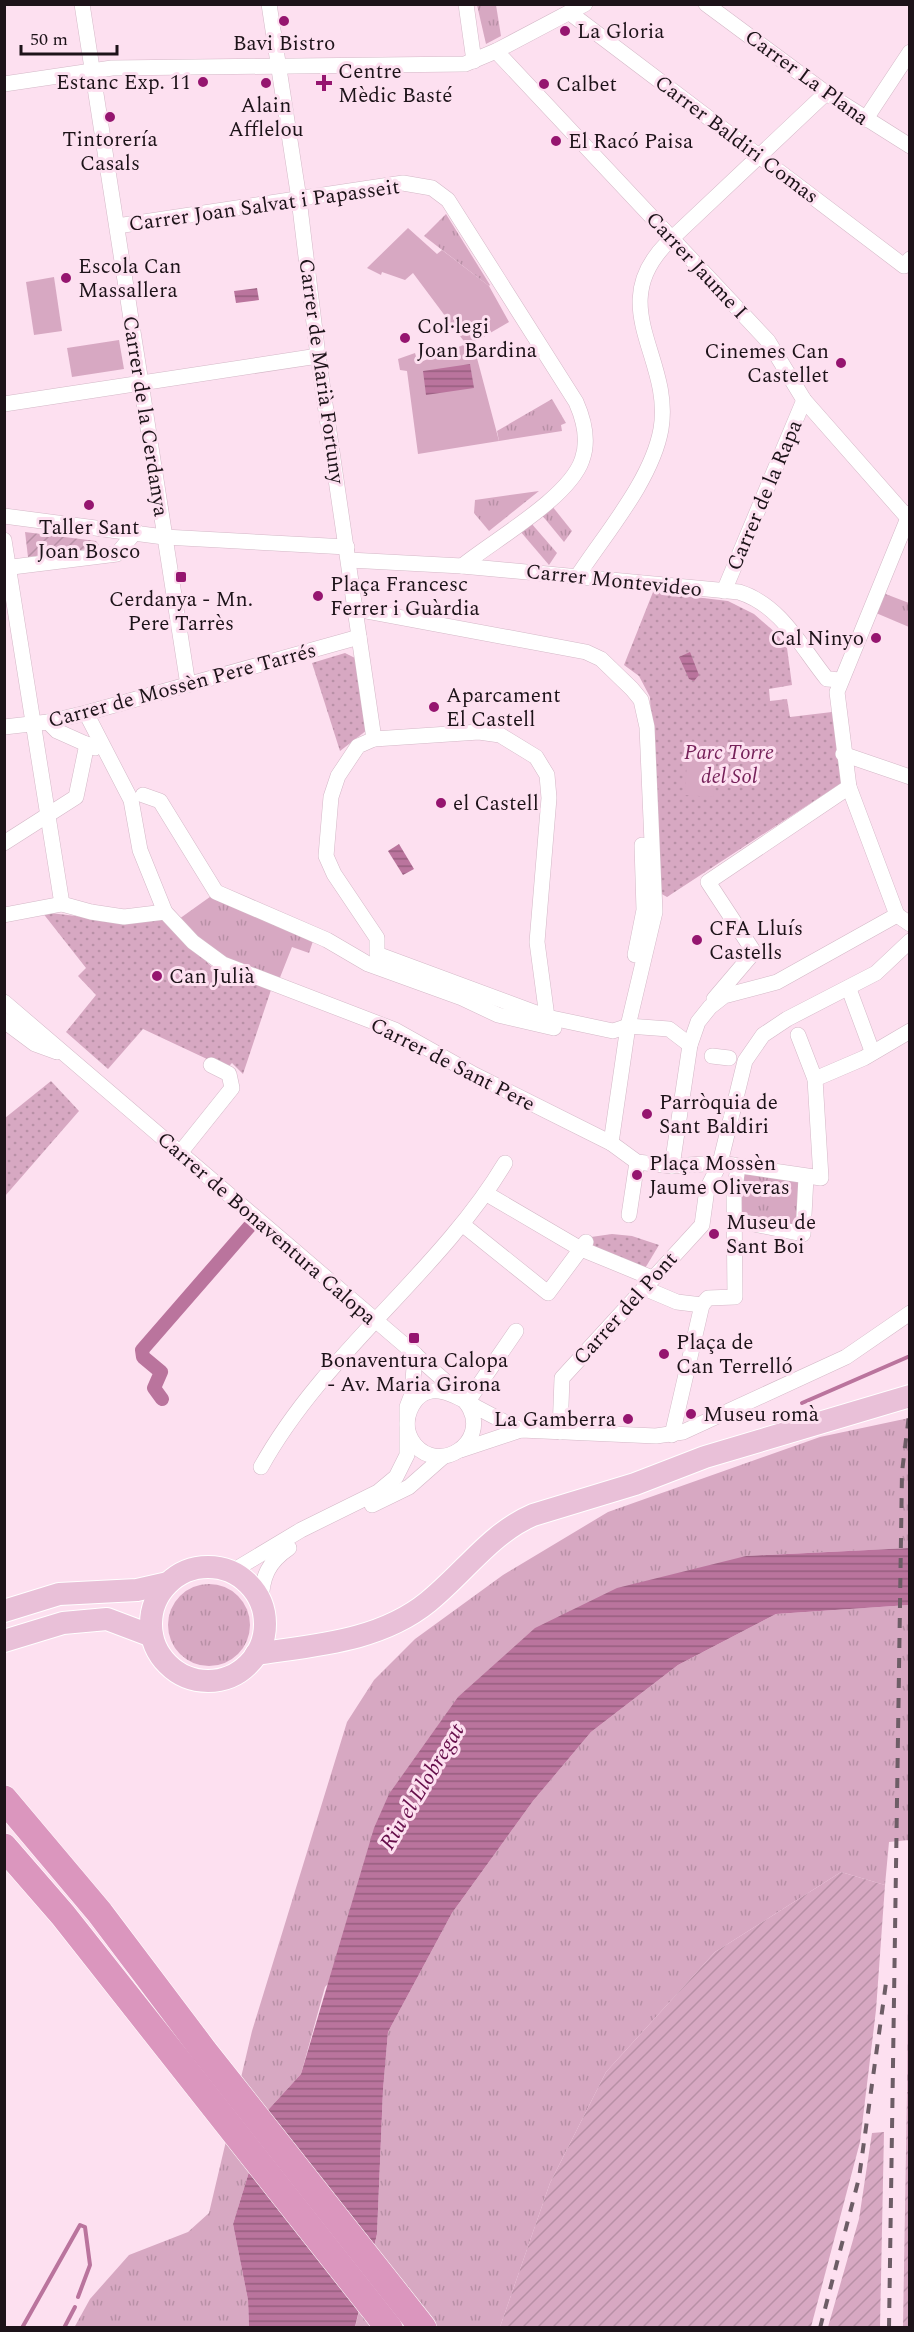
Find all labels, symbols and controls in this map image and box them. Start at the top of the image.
marker: Bavi Bistro [277,14,291,28]
place label: La Gloria [577,16,665,48]
scale bar [21,18,117,56]
street label: Carrer La Plana [738,22,876,134]
marker: La Gloria [558,24,572,38]
text: 50 m [30,26,68,53]
place label: Bavi Bistro [233,28,335,60]
place label: Centre Mèdic Basté [338,56,452,112]
place label: Estanc Exp. 11 [56,67,191,99]
street label: Carrer Baldiri Comas [648,67,825,212]
place label: Calbet [556,69,617,101]
marker: Centre Mèdic Basté [315,74,333,92]
marker: Estanc Exp. 11 [196,75,210,89]
marker: Alain Afflelou [259,76,273,90]
marker: Calbet [537,77,551,91]
place label: Alain Afflelou [228,90,304,146]
marker: Tintorería Casals [103,110,117,124]
place label: Tintorería Casals [62,124,158,180]
place label: El Racó Paisa [568,126,694,158]
marker: El Racó Paisa [549,134,563,148]
street label: Carrer Joan Salvat i Papasseit [127,171,402,241]
street label: Carrer Jaume I [638,205,755,327]
place label: Escola Can Massallera [78,251,182,307]
street label: Carrer de Marià Fortuny [289,256,353,487]
marker: Escola Can Massallera [59,271,73,285]
place label: Col·legi Joan Bardina [417,311,538,367]
street label: Carrer de la Cerdanya [113,313,177,520]
marker: Col·legi Joan Bardina [398,331,412,345]
place label: Cinemes Can Castellet [705,336,829,392]
marker: Cinemes Can Castellet [834,356,848,370]
street label: Carrer de la Rapa [719,414,811,576]
marker: Taller Sant Joan Bosco [82,498,96,512]
place label: Taller Sant Joan Bosco [38,512,140,568]
street label: Carrer Montevideo [524,556,704,606]
place label: Plaça Francesc Ferrer i Guàrdia [330,569,481,625]
marker: Cerdanya - Mn. Pere Tarrès [174,570,188,584]
place label: Cerdanya - Mn. Pere Tarrès [109,584,253,640]
marker: Plaça Francesc Ferrer i Guàrdia [311,589,325,603]
place label: Cal Ninyo [770,623,864,655]
marker: Cal Ninyo [869,631,883,645]
street label: Carrer de Mossèn Pere Tarrés [45,635,320,737]
place label: Aparcament El Castell [446,680,561,736]
marker: Aparcament El Castell [427,700,441,714]
park label: Parc Torre del Sol [684,737,774,793]
place label: el Castell [453,788,539,820]
marker: el Castell [434,796,448,810]
place label: CFA Lluís Castells [709,913,803,969]
marker: CFA Lluís Castells [690,933,704,947]
place label: Can Julià [169,961,255,993]
marker: Can Julià [150,969,164,983]
street label: Carrer de Sant Pere [364,1009,541,1120]
place label: Parròquia de Sant Baldiri [659,1087,778,1143]
marker: Parròquia de Sant Baldiri [640,1107,654,1121]
street label: Carrer de Bonaventura Calopa [150,1124,384,1334]
place label: Plaça Mossèn Jaume Oliveras [649,1148,790,1204]
marker: Plaça Mossèn Jaume Oliveras [630,1168,644,1182]
place label: Museu de Sant Boi [726,1207,816,1263]
marker: Museu de Sant Boi [707,1227,721,1241]
street label: Carrer del Pont [566,1245,686,1373]
place label: Plaça de Can Terrelló [676,1327,793,1383]
marker: Bonaventura Calopa - Av. Maria Girona [407,1331,421,1345]
place label: Bonaventura Calopa - Av. Maria Girona [320,1345,509,1401]
marker: Plaça de Can Terrelló [657,1347,671,1361]
place label: Museu romà [703,1399,820,1431]
place label: La Gamberra [494,1404,617,1436]
marker: Museu romà [684,1407,698,1421]
marker: La Gamberra [621,1412,635,1426]
water label: Riu el Llobregat [371,1716,474,1856]

